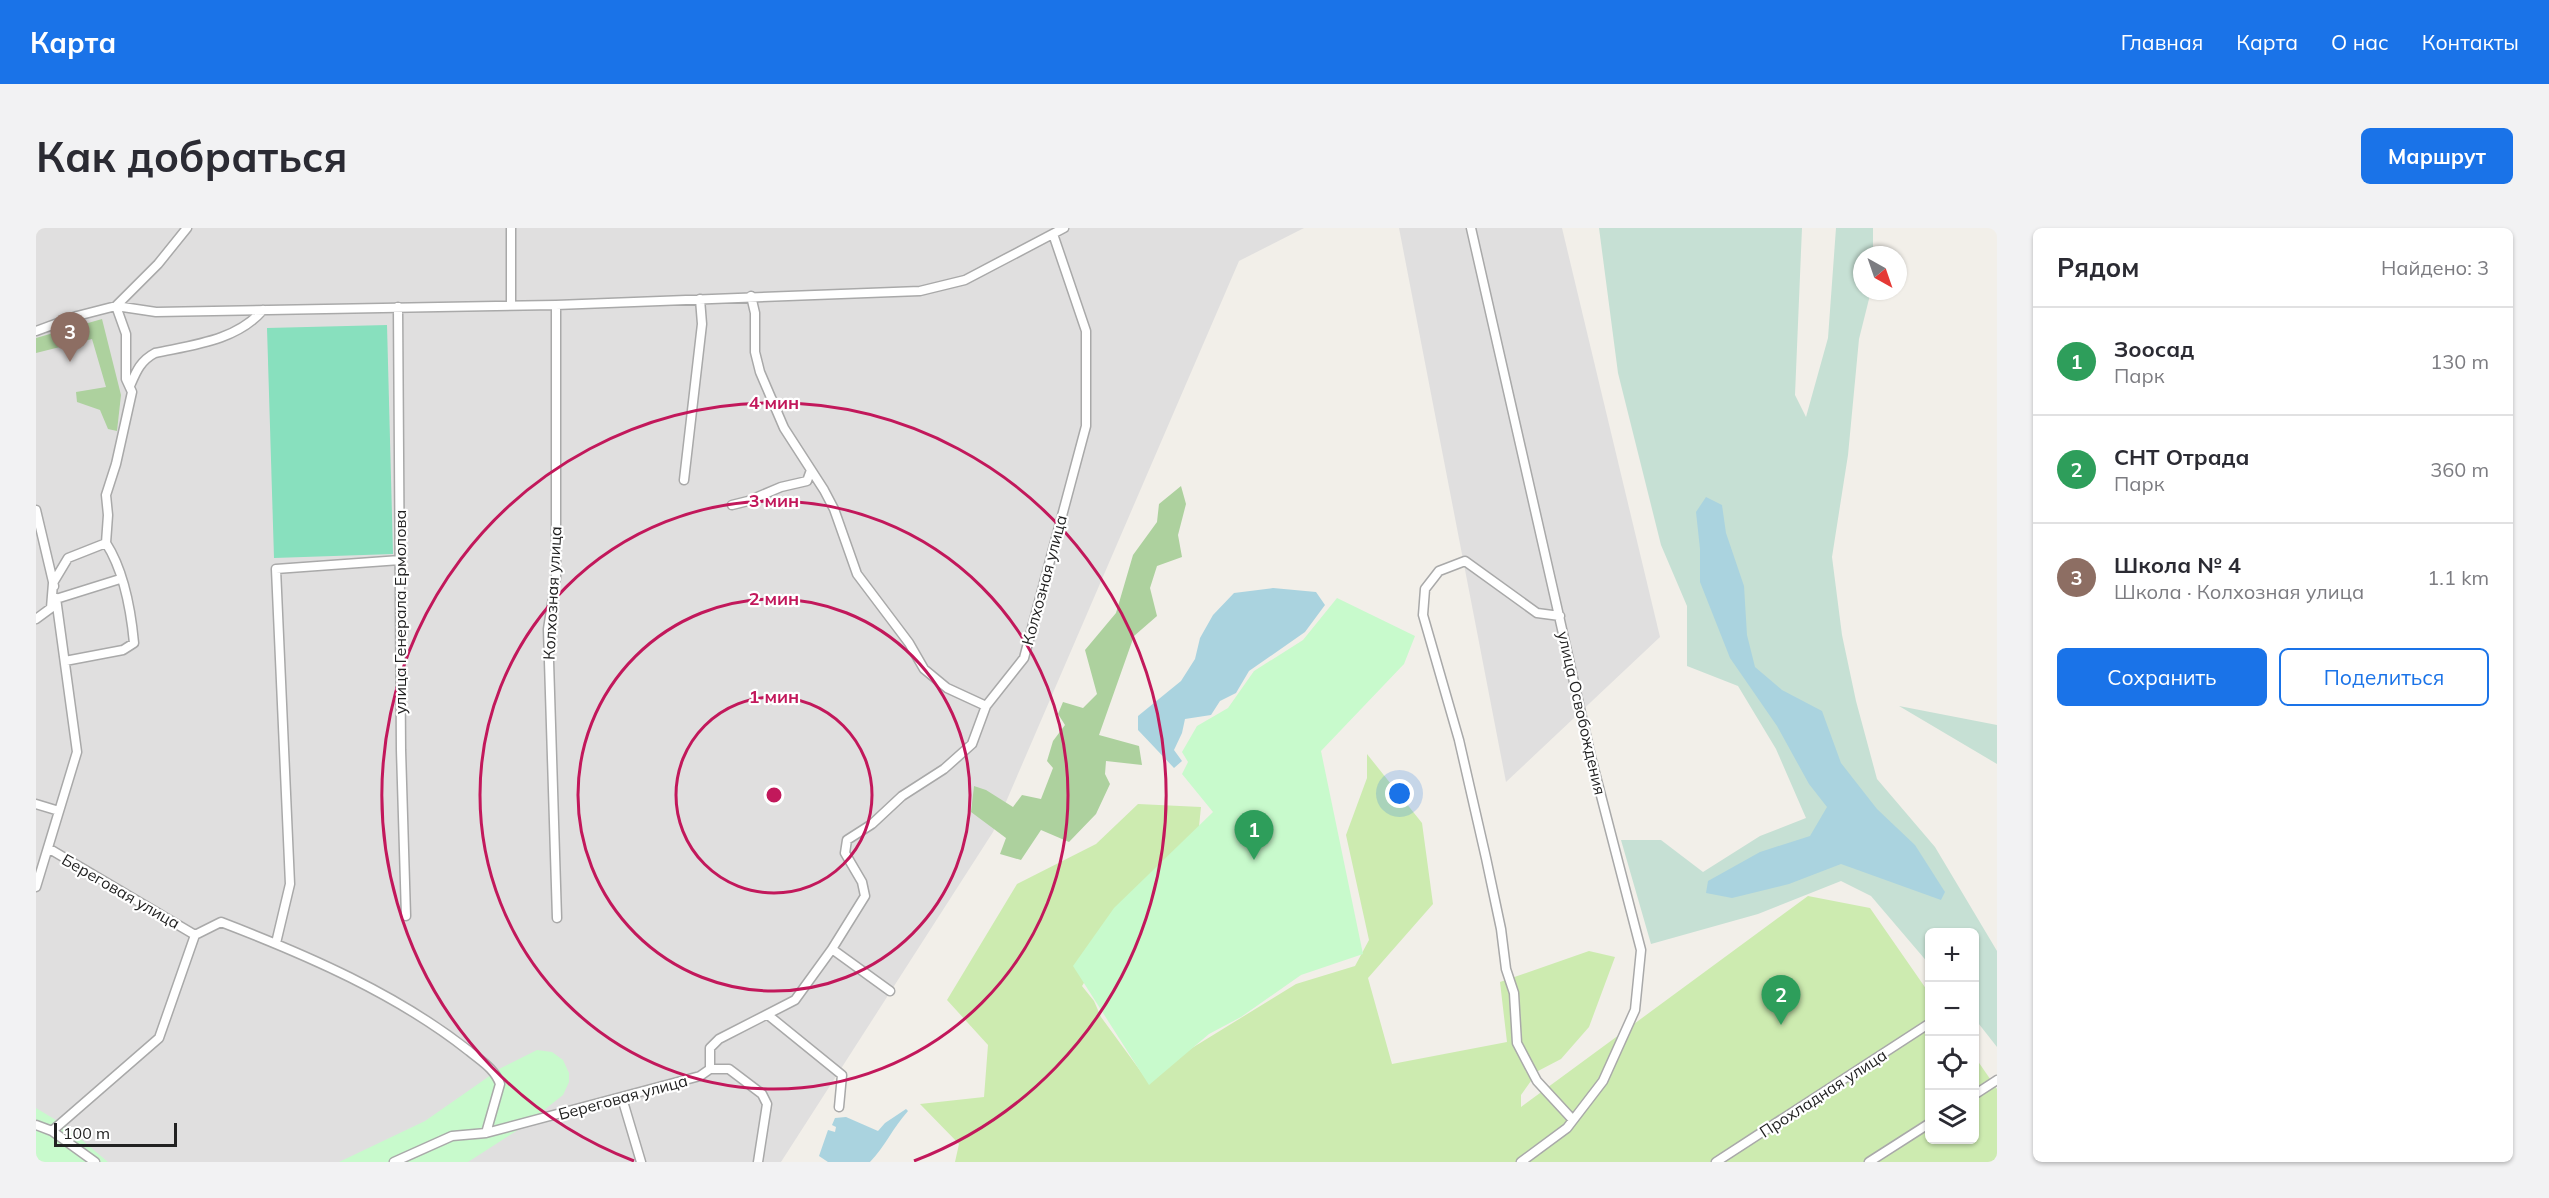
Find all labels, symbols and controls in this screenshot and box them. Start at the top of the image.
text: Карта [30,25,116,60]
text: Главная [2121,29,2203,55]
text: Карта [2236,29,2298,55]
text: О нас [2331,29,2389,55]
text: Контакты [2422,29,2519,55]
button: Маршрут [2361,128,2513,184]
text: Как добраться [36,130,348,183]
north arrow [1853,246,1907,300]
text: Рядом [2057,251,2140,284]
text: Найдено: 3 [2381,255,2489,280]
pin: 3 [51,312,90,362]
text: Зоосад [2114,335,2194,363]
text: 1 [2071,349,2083,374]
text: 130 m [2430,349,2489,374]
text: Парк [2114,363,2164,388]
text: 4 мин [749,391,799,414]
text: СНТ Отрада [2114,443,2249,471]
text: 2 [2071,457,2083,482]
text: 360 m [2430,457,2489,482]
text: Парк [2114,471,2164,496]
text: 3 мин [749,489,799,512]
street label: улица Генерала Ермолова [390,510,410,714]
street label: Колхозная улица [1017,513,1071,647]
street label: Колхозная улица [539,526,565,660]
text: Школа № 4 [2114,551,2241,579]
text: 3 [2071,565,2083,590]
text: 1.1 km [2427,565,2489,590]
text: Школа · Колхозная улица [2114,579,2364,604]
text: 2 мин [749,587,799,610]
street label: улица Освобождения [1553,629,1611,797]
button: Сохранить [2057,648,2267,706]
button: Поделиться [2279,648,2489,706]
text: 1 мин [749,685,799,708]
your location [1385,779,1414,808]
centre of rings [764,785,784,805]
pin: 1 [1234,810,1274,860]
street label: Береговая улица [58,849,184,933]
map controls [1925,928,1979,1144]
button: + [1925,928,1979,982]
pin: 2 [1762,976,1800,1025]
button: − [1925,982,1979,1036]
button: locate [1925,1036,1979,1090]
street label: Прохладная улица [1756,1044,1890,1142]
street label: Береговая улица [556,1070,690,1124]
button: layers [1925,1090,1979,1144]
scale bar [54,1120,177,1148]
text: 100 m [63,1123,110,1143]

